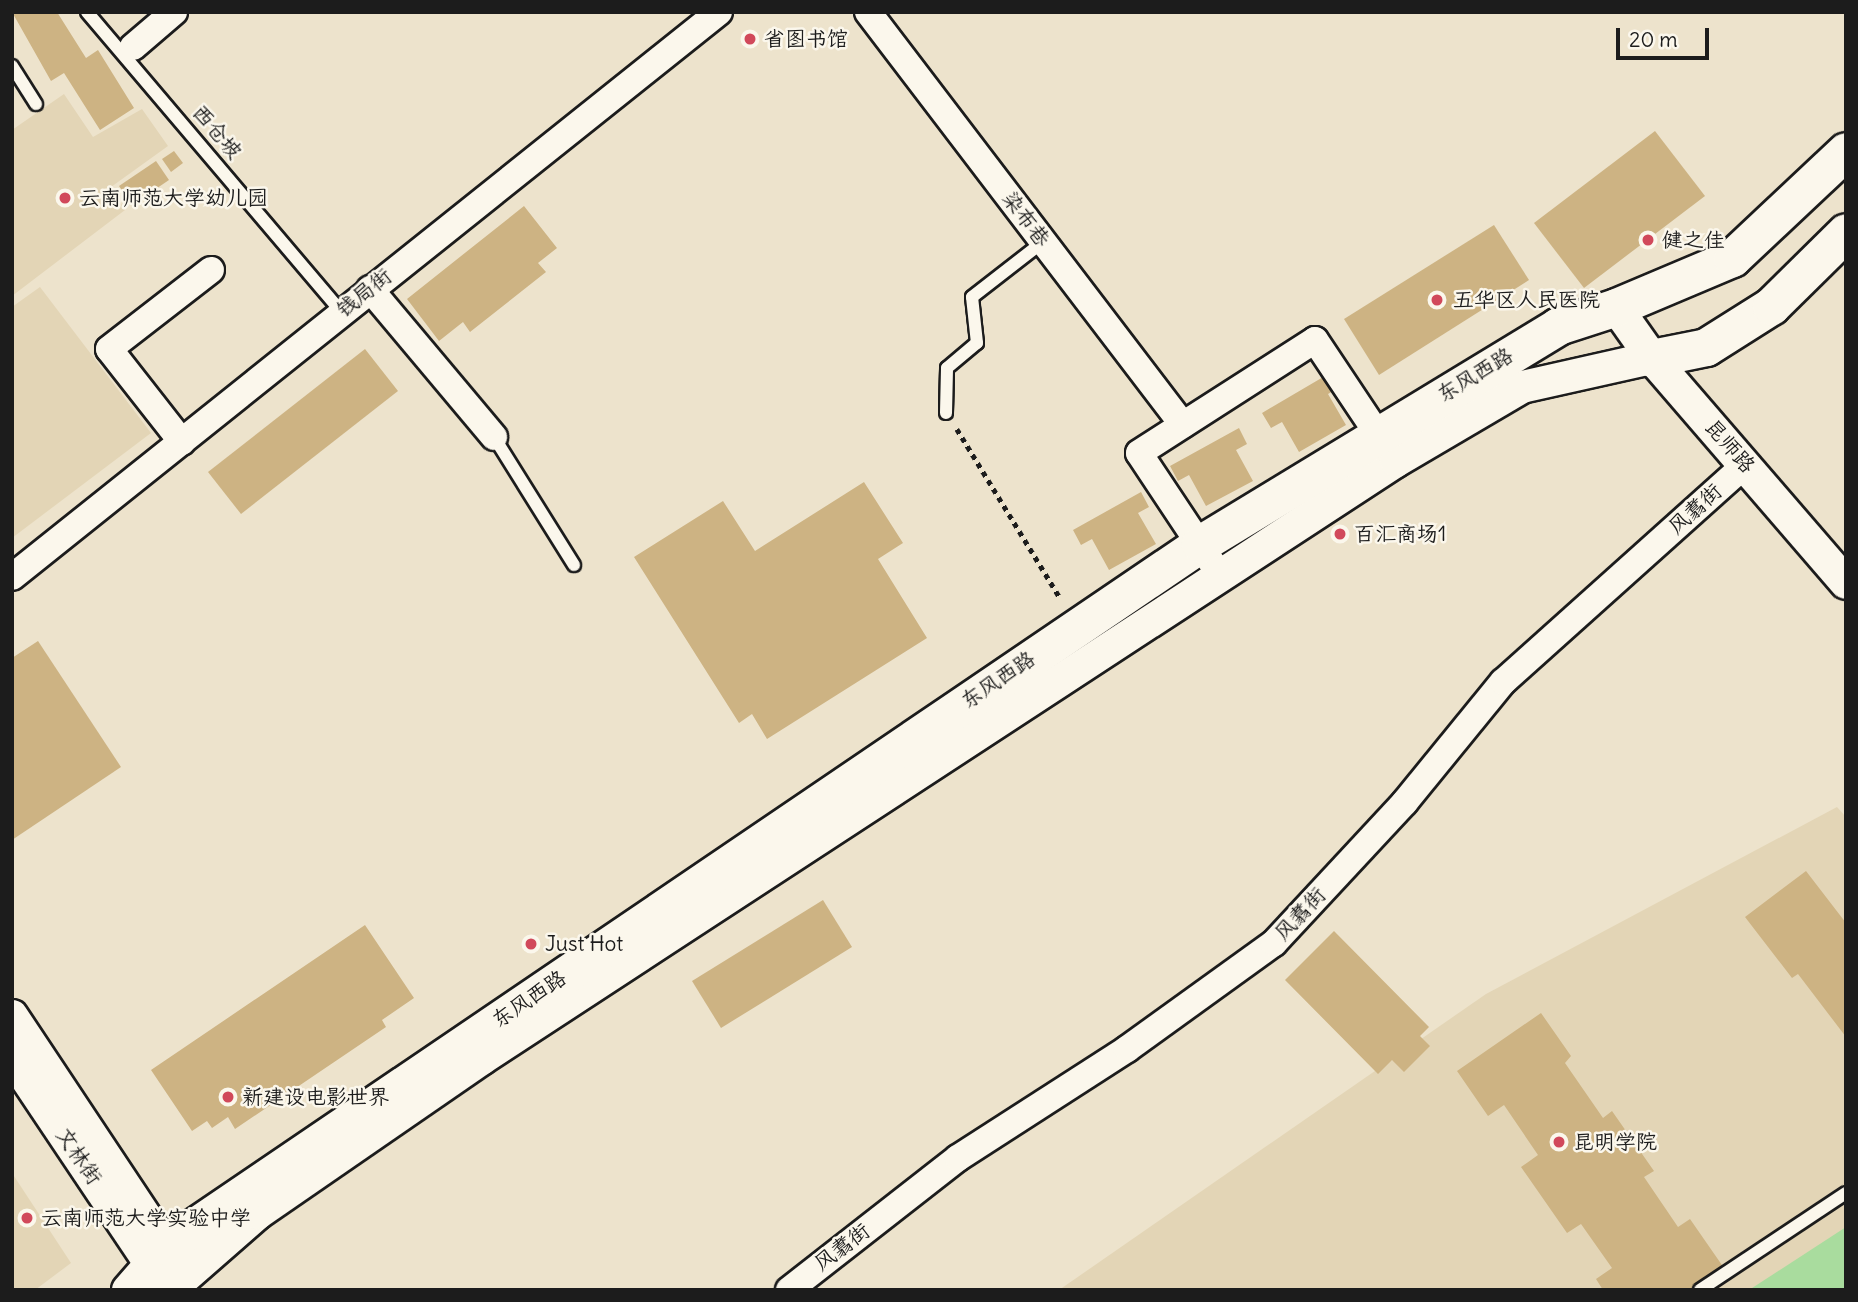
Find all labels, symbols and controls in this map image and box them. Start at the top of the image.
scale bar [1620,14,1713,58]
place label: 省图书馆 [764,26,848,52]
text: 20 m [1629,26,1678,53]
marker: 省图书馆 [742,31,758,47]
street label: 西仓坡 [187,100,247,164]
place label: 云南师范大学幼儿园 [79,185,268,211]
street label: 染布巷 [997,186,1055,252]
marker: 云南师范大学幼儿园 [57,190,73,206]
place label: 健之佳 [1662,227,1725,253]
marker: 健之佳 [1640,232,1656,248]
street label: 钱局街 [332,263,396,323]
place label: 五华区人民医院 [1453,287,1600,313]
marker: 五华区人民医院 [1427,290,1447,310]
street label: 东风西路 [1433,343,1517,407]
street label: 昆师路 [1700,414,1760,478]
street label: 风翥街 [1663,479,1727,539]
place label: 百汇商场1 [1354,521,1446,547]
marker: 百汇商场1 [1332,526,1348,542]
street label: 东风西路 [956,646,1040,714]
street label: 风翥街 [1269,882,1331,946]
place label: Just Hot [545,931,623,957]
marker: Just Hot [523,936,539,952]
street label: 东风西路 [487,965,571,1033]
place label: 新建设电影世界 [242,1084,389,1110]
marker: 新建设电影世界 [220,1089,236,1105]
street label: 文林街 [51,1123,107,1189]
place label: 昆明学院 [1573,1129,1657,1155]
marker: 昆明学院 [1551,1134,1567,1150]
place label: 云南师范大学实验中学 [41,1205,251,1231]
marker: 云南师范大学实验中学 [19,1210,35,1226]
street label: 风翥街 [809,1218,875,1276]

